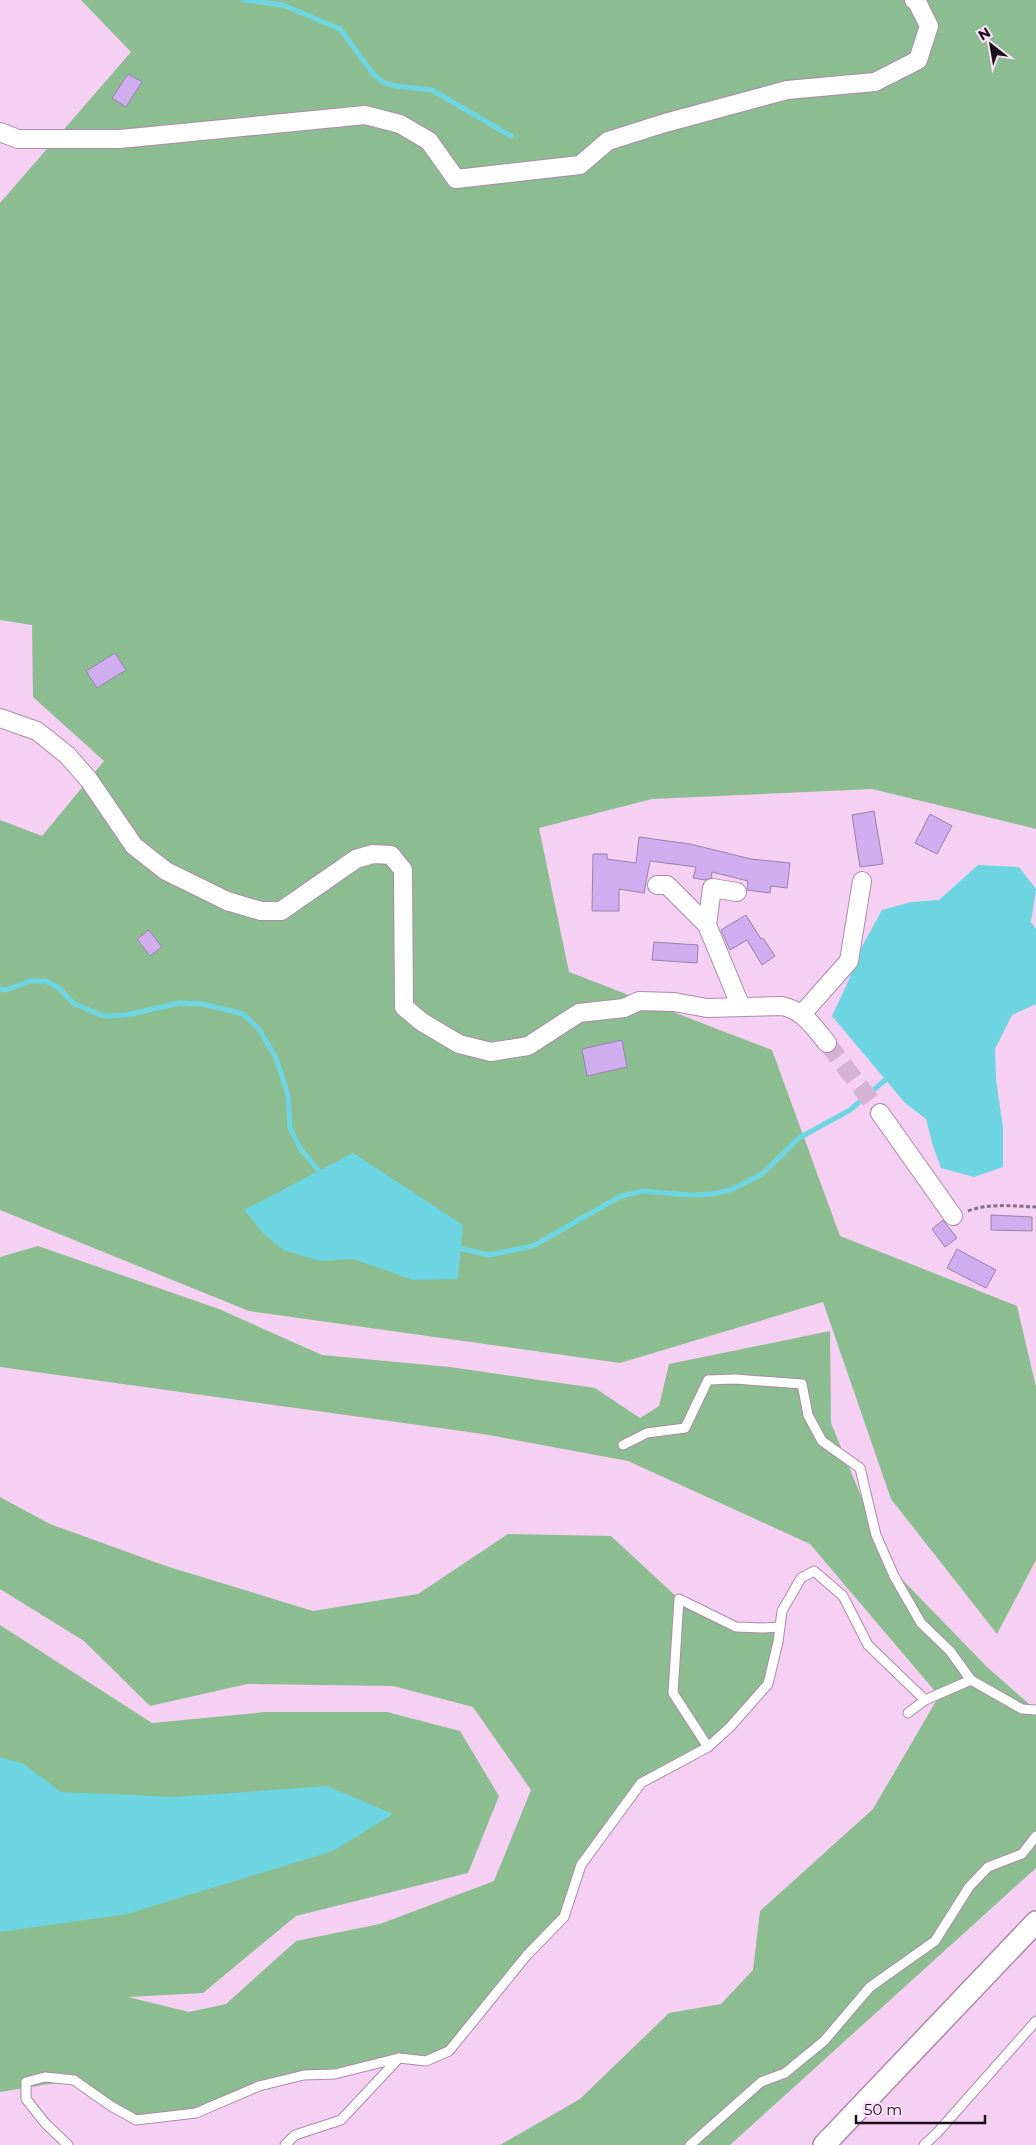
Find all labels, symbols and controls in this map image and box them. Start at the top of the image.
north arrow [966,20,1016,70]
text: N [975,23,994,44]
scale bar [856,2092,985,2124]
text: 50 m [864,2100,902,2119]

